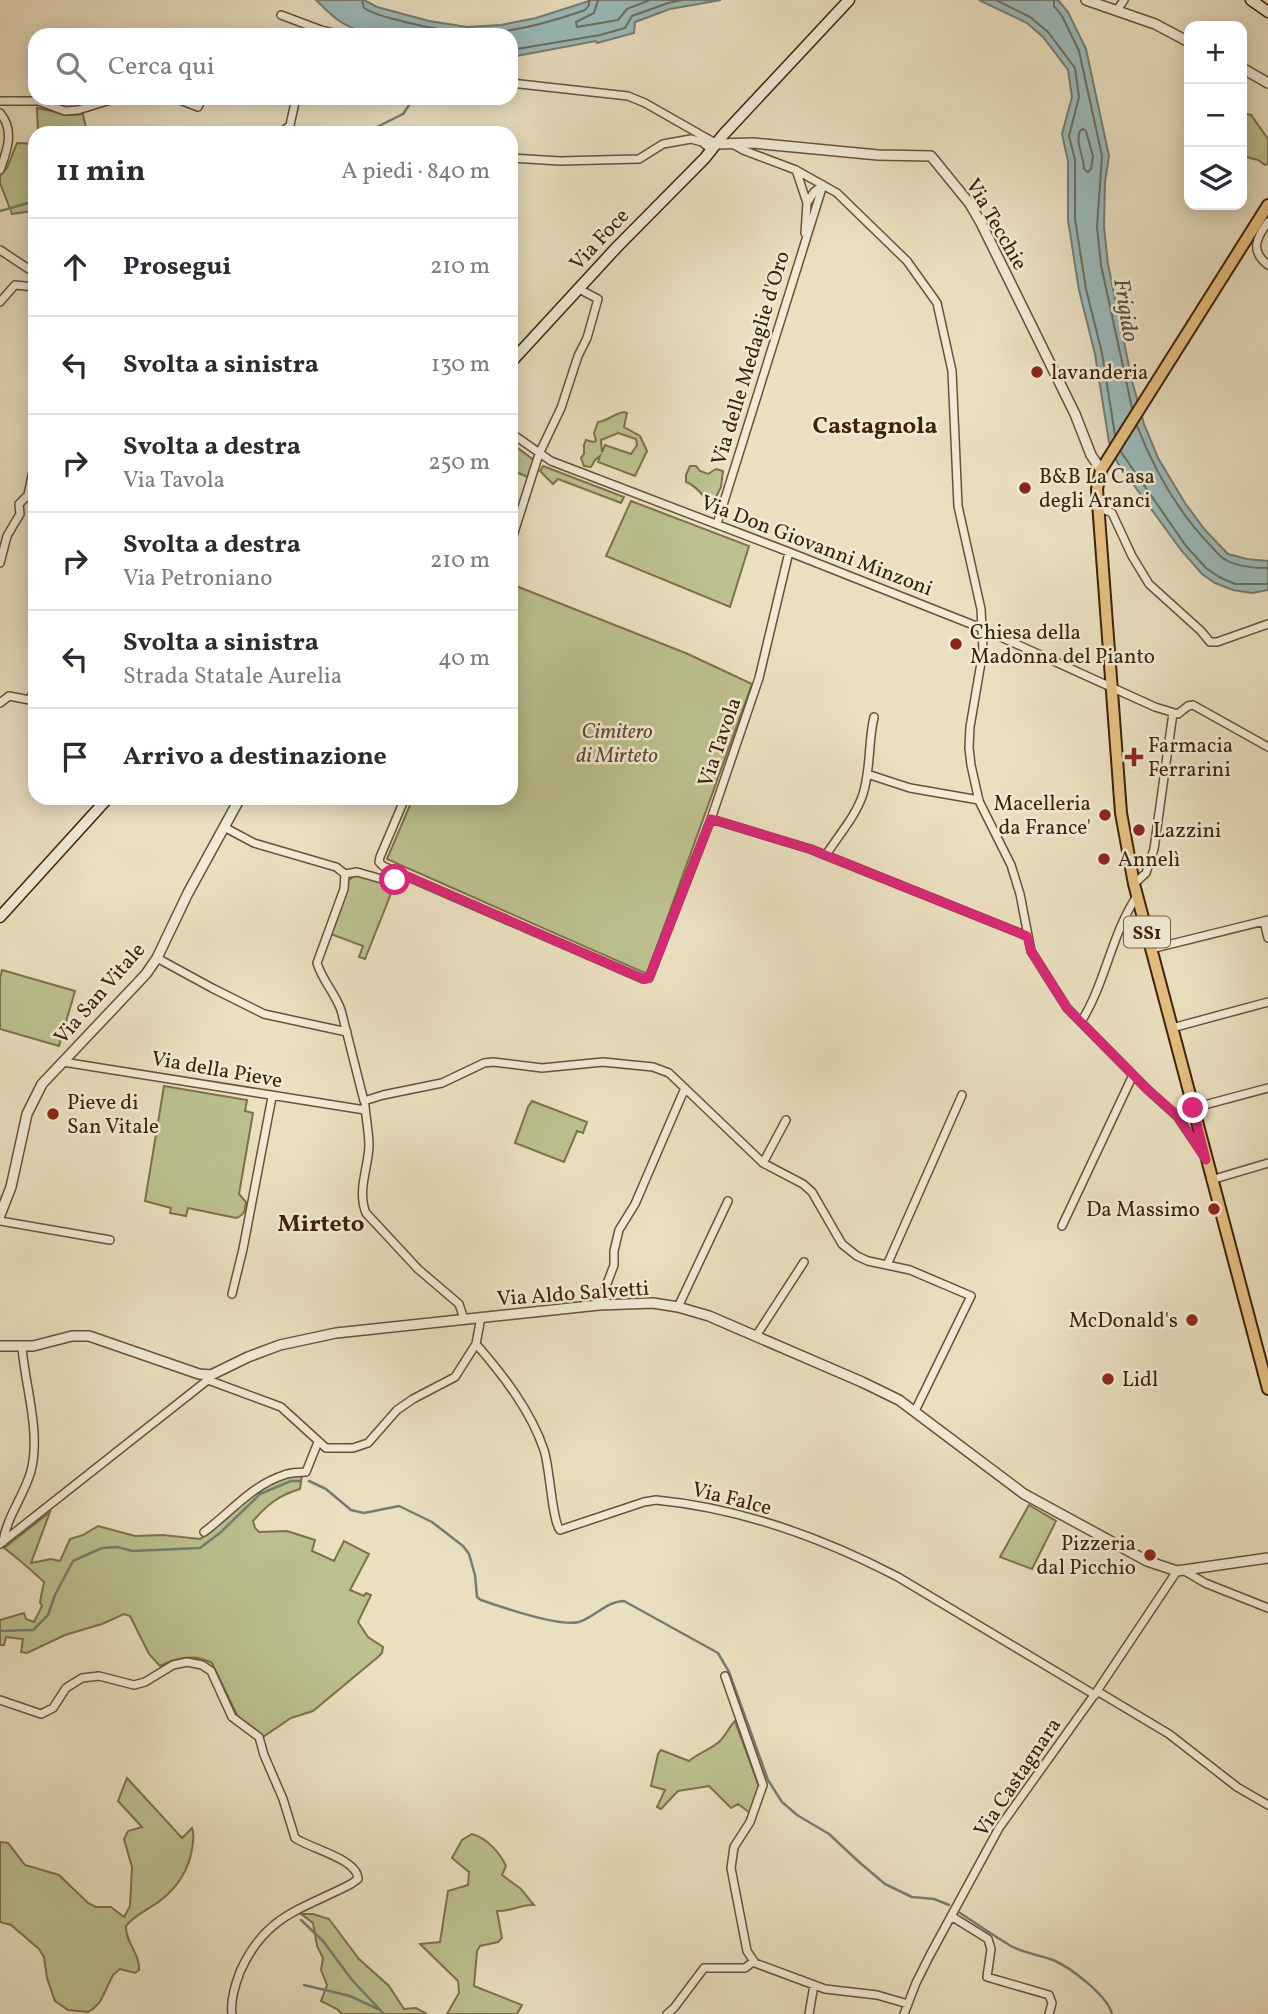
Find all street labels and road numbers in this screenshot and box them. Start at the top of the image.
street label: Via Tecchie [958,174,1034,276]
street label: Via Foce [564,202,637,278]
street label: Via delle Medaglie d'Oro [705,248,798,469]
street label: Via Don Giovanni Minzoni [696,489,937,604]
street label: Via Tavola [692,694,749,791]
road number: SS1 [1124,916,1170,948]
street label: Via San Vitale [48,937,153,1051]
street label: Via della Pieve [149,1045,285,1096]
street label: Via Aldo Salvetti [496,1275,650,1314]
street label: Via Falce [689,1476,775,1523]
street label: Via Castagnara [968,1712,1069,1843]

